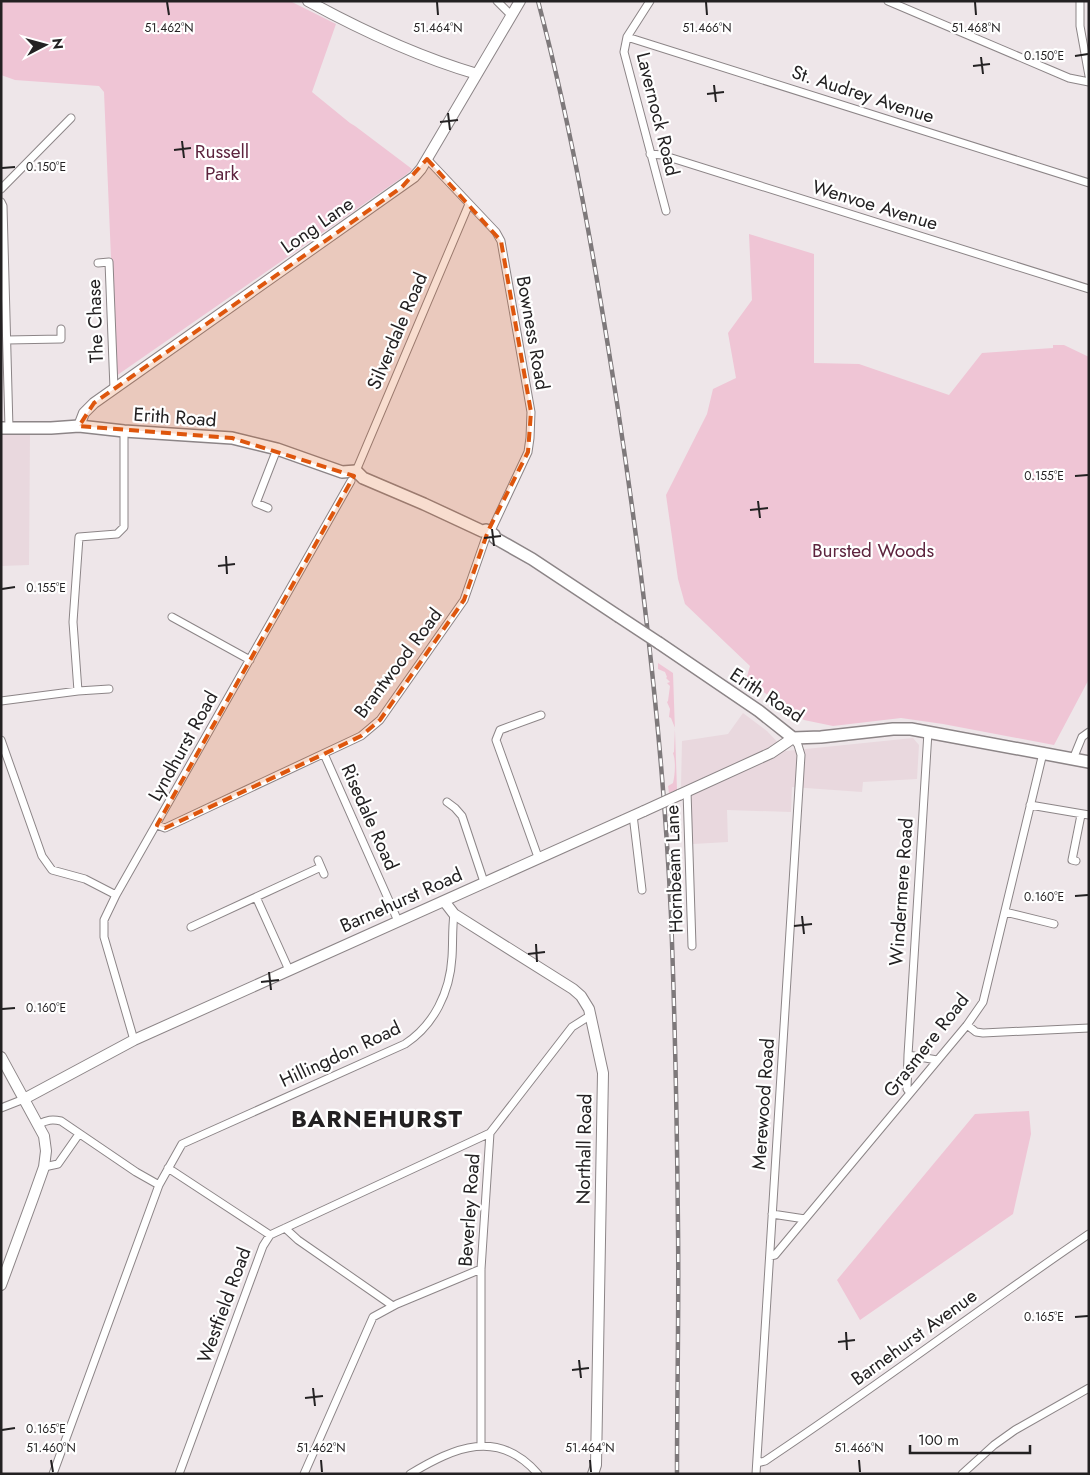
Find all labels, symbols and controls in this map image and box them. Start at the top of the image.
text: 51.462°N [144,19,194,37]
text: 51.464°N [413,19,463,37]
text: 51.466°N [682,19,732,37]
text: 51.468°N [952,19,1000,37]
north arrow [20,20,70,70]
text: N [47,37,68,50]
text: 0.150°E [1024,47,1064,65]
street label: Lavernock Road [630,49,686,179]
street label: St. Audrey Avenue [788,58,938,130]
park label: Russell Park [195,138,249,187]
text: 0.150°E [26,158,66,176]
street label: Wenvoe Avenue [809,173,941,237]
street label: Long Lane [275,190,359,260]
street label: Silverdale Road [360,268,434,394]
street label: Bowness Road [510,274,556,392]
street label: The Chase [80,278,110,363]
street label: Erith Road [133,401,217,433]
text: 0.155°E [1024,467,1064,485]
park label: Bursted Woods [812,537,934,564]
text: 0.155°E [26,579,66,597]
street label: Brantwood Road [348,602,448,724]
street label: Erith Road [725,661,809,729]
street label: Lyndhurst Road [142,686,224,806]
street label: Risedale Road [335,760,405,874]
street label: Hornbeam Lane [658,804,690,934]
street label: Windermere Road [882,817,920,967]
street label: Barnehurst Road [335,861,467,939]
text: 0.160°E [1024,888,1064,906]
street label: Grasmere Road [877,987,975,1103]
text: 0.160°E [26,999,66,1017]
street label: Hillingdon Road [275,1014,405,1094]
street label: Merewood Road [745,1037,781,1171]
street label: Northall Road [570,1093,598,1205]
district label: BARNEHURST [291,1101,463,1136]
street label: Beverley Road [452,1152,486,1268]
street label: Westfield Road [191,1243,257,1367]
street label: Barnehurst Avenue [846,1282,983,1392]
text: 0.165°E [1024,1308,1064,1326]
text: 0.165°E [26,1420,66,1438]
scale bar [910,1422,1030,1454]
text: 100 m [918,1429,959,1451]
text: 51.460°N [26,1439,76,1457]
text: 51.462°N [296,1439,346,1457]
text: 51.464°N [565,1439,615,1457]
text: 51.466°N [834,1439,884,1457]

